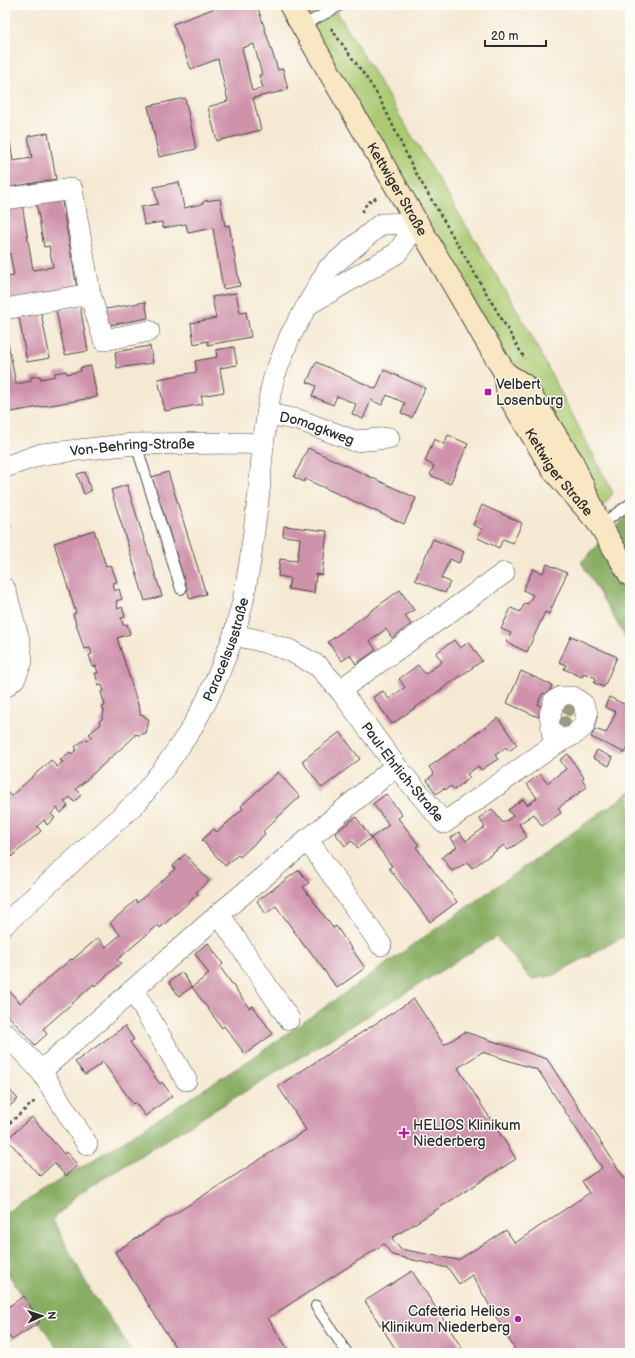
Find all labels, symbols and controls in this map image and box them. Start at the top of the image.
scale bar [485,22,546,48]
text: 20 m [491,29,518,44]
street label: Kettwiger Straße [363,139,431,239]
place label: Velbert Losenburg [496,376,563,409]
marker: Velbert Losenburg [483,387,493,397]
street label: Domagkweg [278,409,357,449]
street label: Kettwiger Straße [521,425,597,520]
street label: Von-Behring-Straße [69,435,195,460]
street label: Paracelsusstraße [199,596,253,704]
street label: Paul-Ehrlich-Straße [358,719,447,825]
place label: HELIOS Klinikum Niederberg [413,1117,520,1150]
marker: HELIOS Klinikum Niederberg [398,1127,410,1139]
north arrow [22,1296,62,1336]
place label: Cafeteria Helios Klinikum Niederberg [381,1303,510,1336]
text: N [45,1311,58,1320]
marker: Cafeteria Helios Klinikum Niederberg [513,1314,523,1324]

